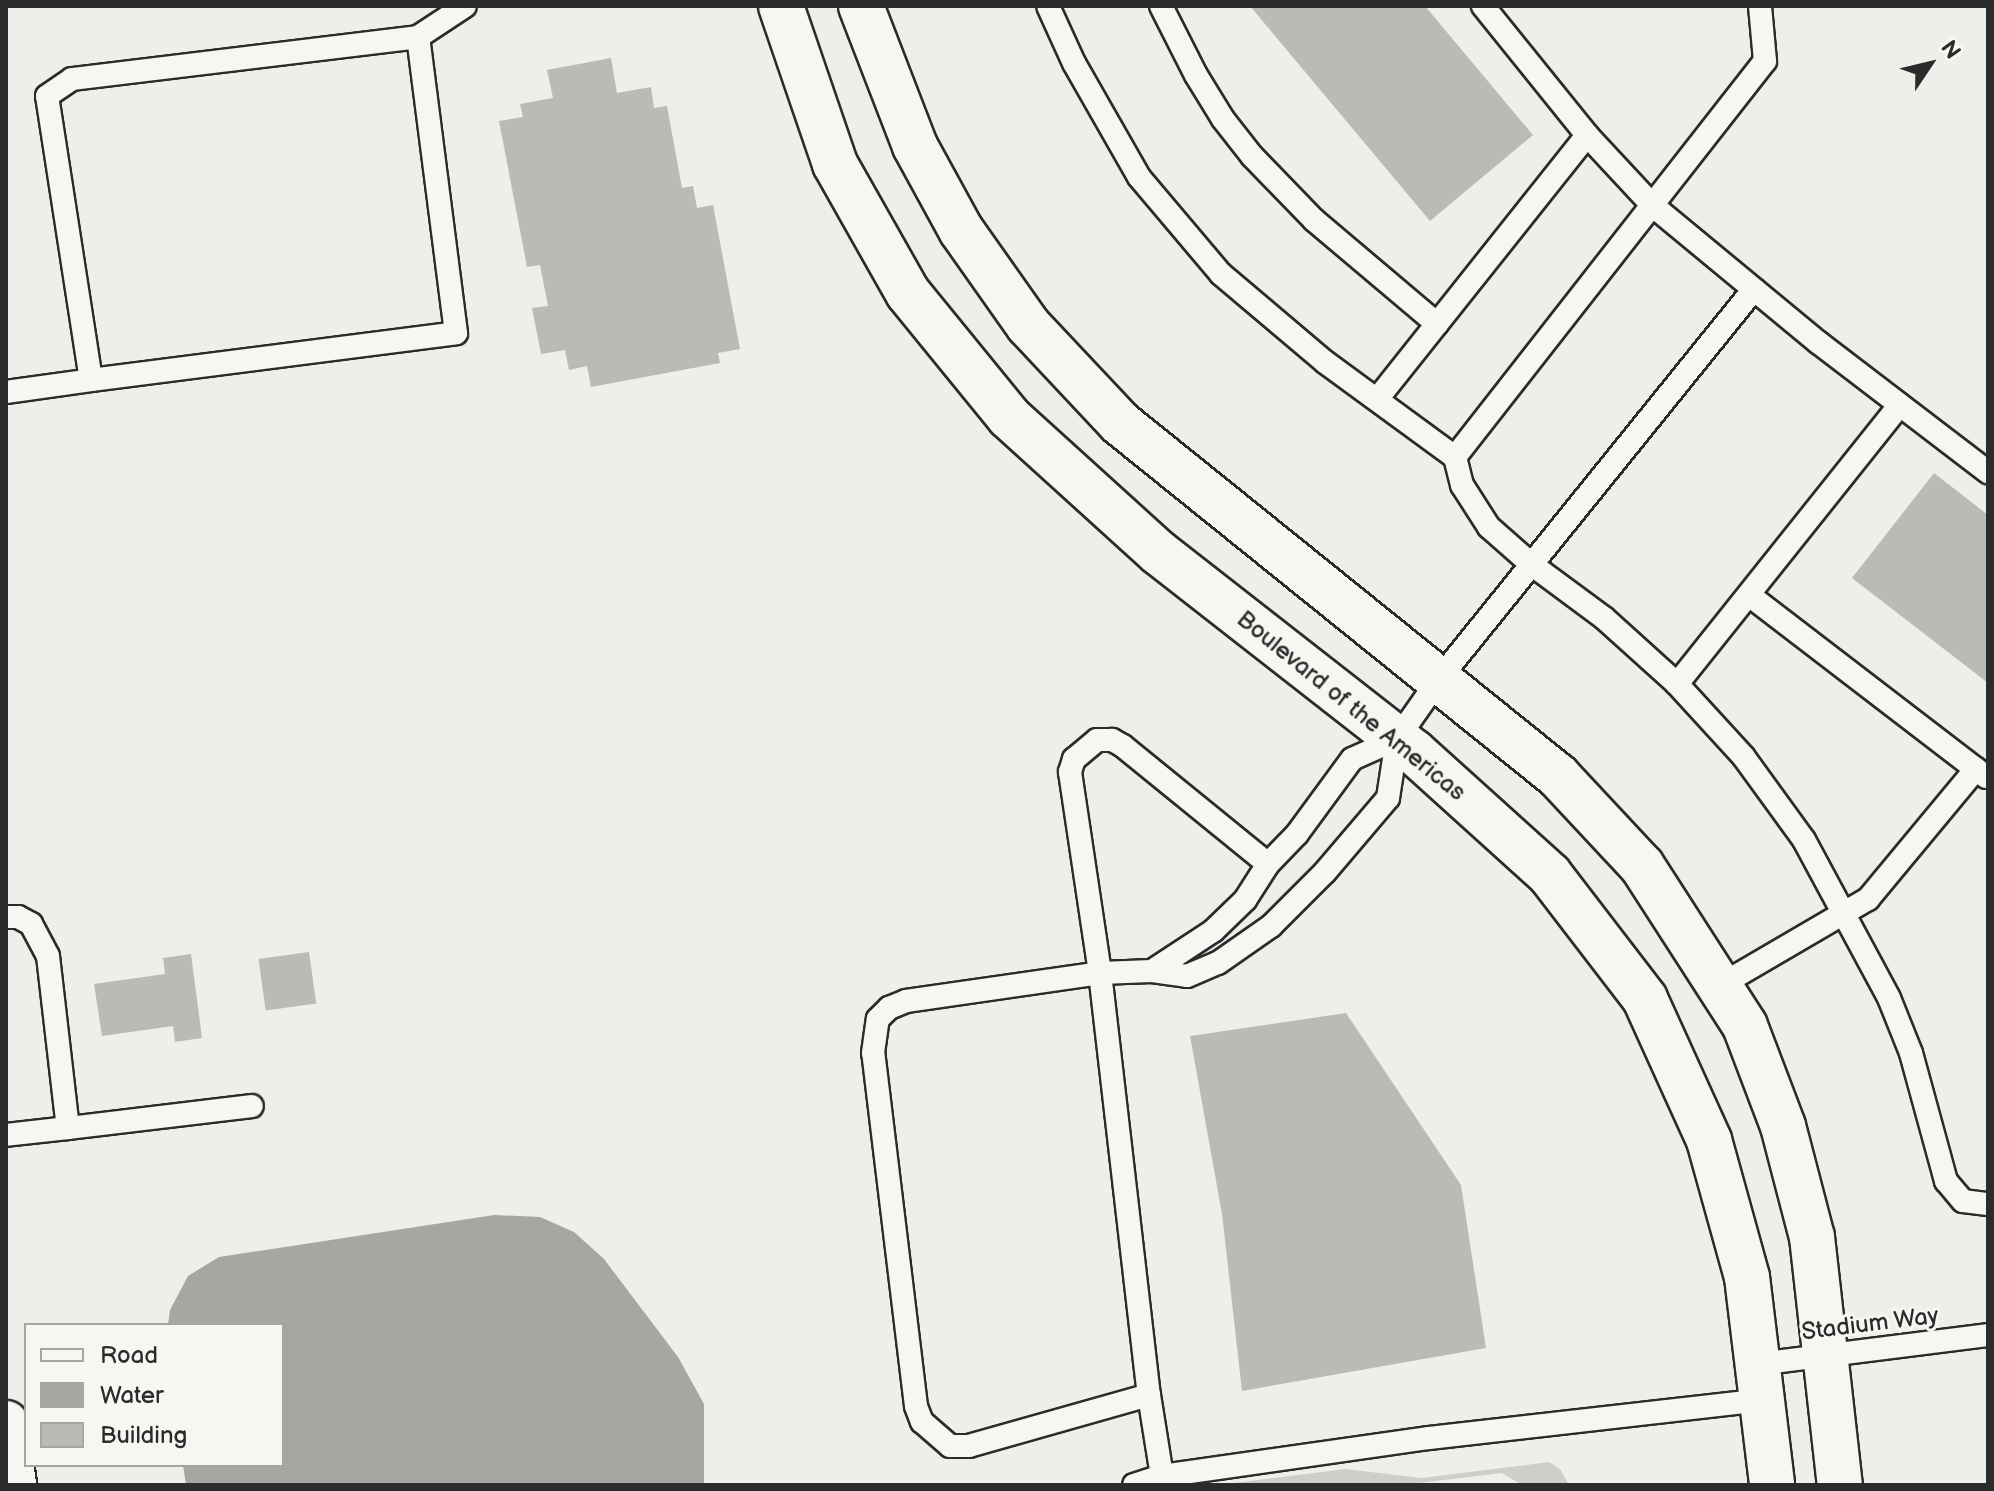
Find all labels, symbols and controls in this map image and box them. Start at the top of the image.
north arrow [1890,24,1970,104]
text: N [1934,35,1966,64]
street label: Boulevard of the Americas [1231,605,1471,807]
street label: Stadium Way [1799,1301,1941,1347]
legend [24,1323,284,1467]
text: Road [100,1341,158,1370]
text: Water [100,1381,164,1410]
text: Building [100,1421,187,1450]

